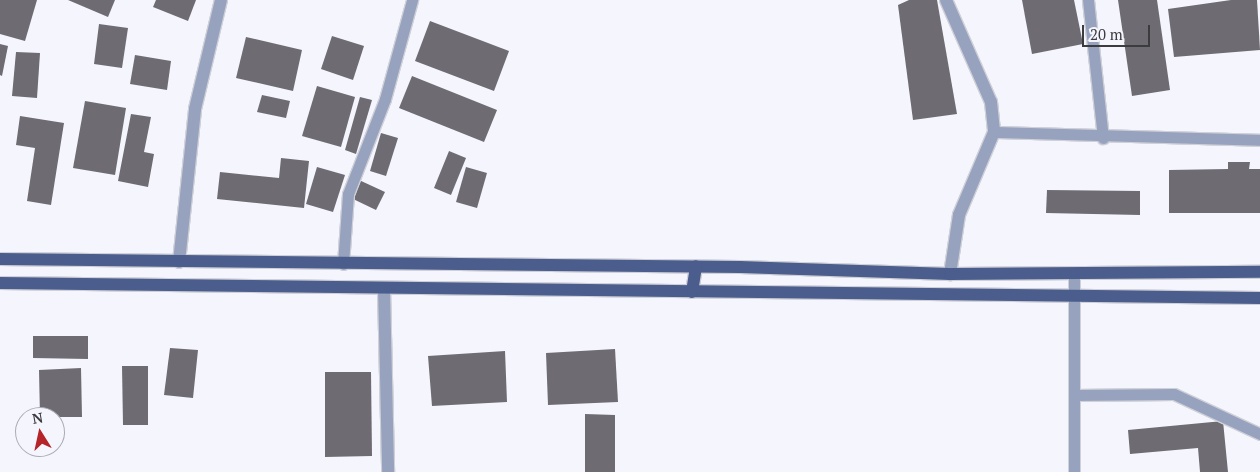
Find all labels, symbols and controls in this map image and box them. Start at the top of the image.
scale bar [1085,15,1152,47]
text: 20 m [1090,24,1123,44]
north arrow [15,407,65,457]
text: N [31,407,44,428]

